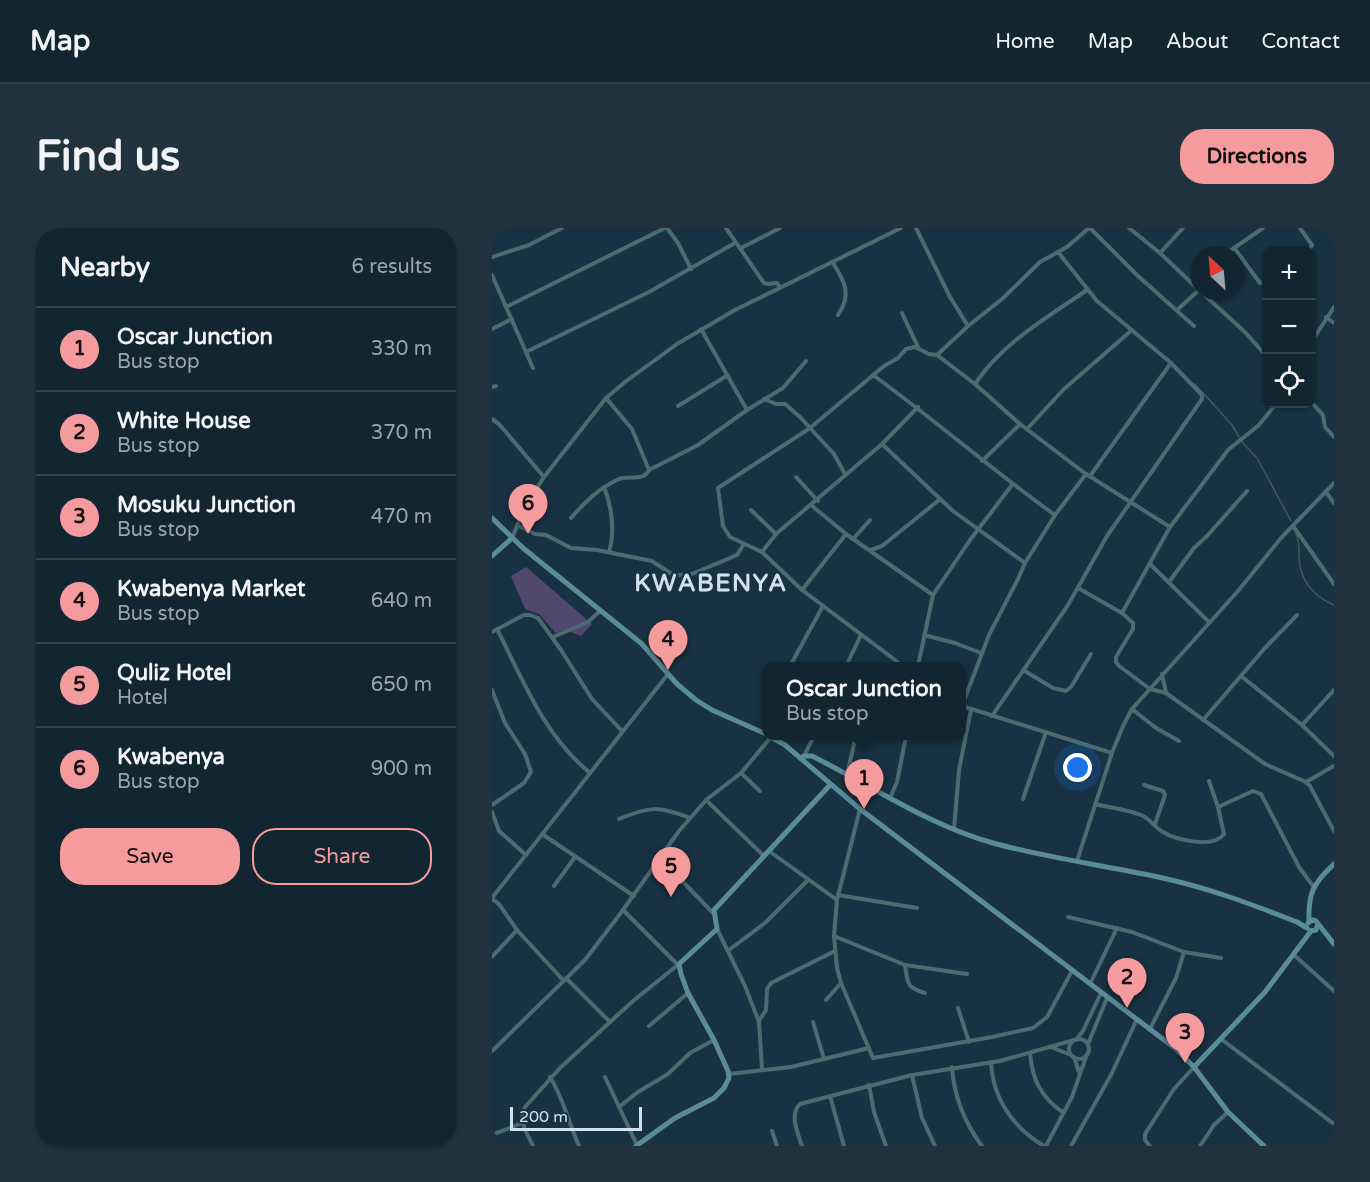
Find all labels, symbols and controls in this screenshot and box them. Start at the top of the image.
text: Map [30,24,90,58]
text: Home [995,29,1055,54]
text: Map [1088,29,1133,54]
text: About [1166,29,1228,54]
text: Contact [1261,29,1340,54]
button: Directions [1180,129,1334,184]
text: Find us [36,131,180,182]
north arrow [1190,246,1244,300]
map controls [1262,246,1316,408]
button: + [1262,246,1316,300]
text: Nearby [60,252,150,283]
text: 6 results [352,255,432,279]
button: − [1262,300,1316,354]
text: Oscar Junction [117,324,273,350]
text: 1 [73,337,86,361]
text: 330 m [371,337,432,361]
text: Bus stop [117,350,200,374]
button: locate [1262,354,1316,408]
text: White House [117,408,251,434]
text: 2 [73,421,86,445]
text: 370 m [371,421,432,445]
text: Bus stop [117,434,200,458]
pin: 6 [508,484,548,534]
text: Mosuku Junction [117,492,296,518]
text: 3 [73,505,86,529]
text: 470 m [371,505,432,529]
text: Bus stop [117,518,200,542]
district label: KWABENYA [634,569,788,598]
text: Kwabenya Market [117,576,305,602]
text: 4 [73,589,86,613]
text: 640 m [371,589,432,613]
text: Bus stop [117,602,200,626]
pin: 4 [648,620,687,670]
text: Quliz Hotel [117,660,232,686]
popup [762,662,966,740]
text: 5 [73,673,86,697]
text: 650 m [371,673,432,697]
text: Oscar Junction [786,676,942,702]
text: Hotel [117,686,168,710]
text: Bus stop [786,702,869,726]
text: Kwabenya [117,744,225,770]
your location [1063,753,1092,782]
text: 6 [73,757,86,781]
text: 900 m [371,757,432,781]
pin: 1 [844,760,884,809]
text: Bus stop [117,770,200,794]
button: Save [60,828,240,885]
button: Share [252,828,432,885]
pin: 5 [652,848,690,897]
pin: 2 [1108,958,1146,1008]
pin: 3 [1166,1014,1204,1063]
scale bar [510,1104,642,1132]
text: 200 m [519,1107,568,1127]

